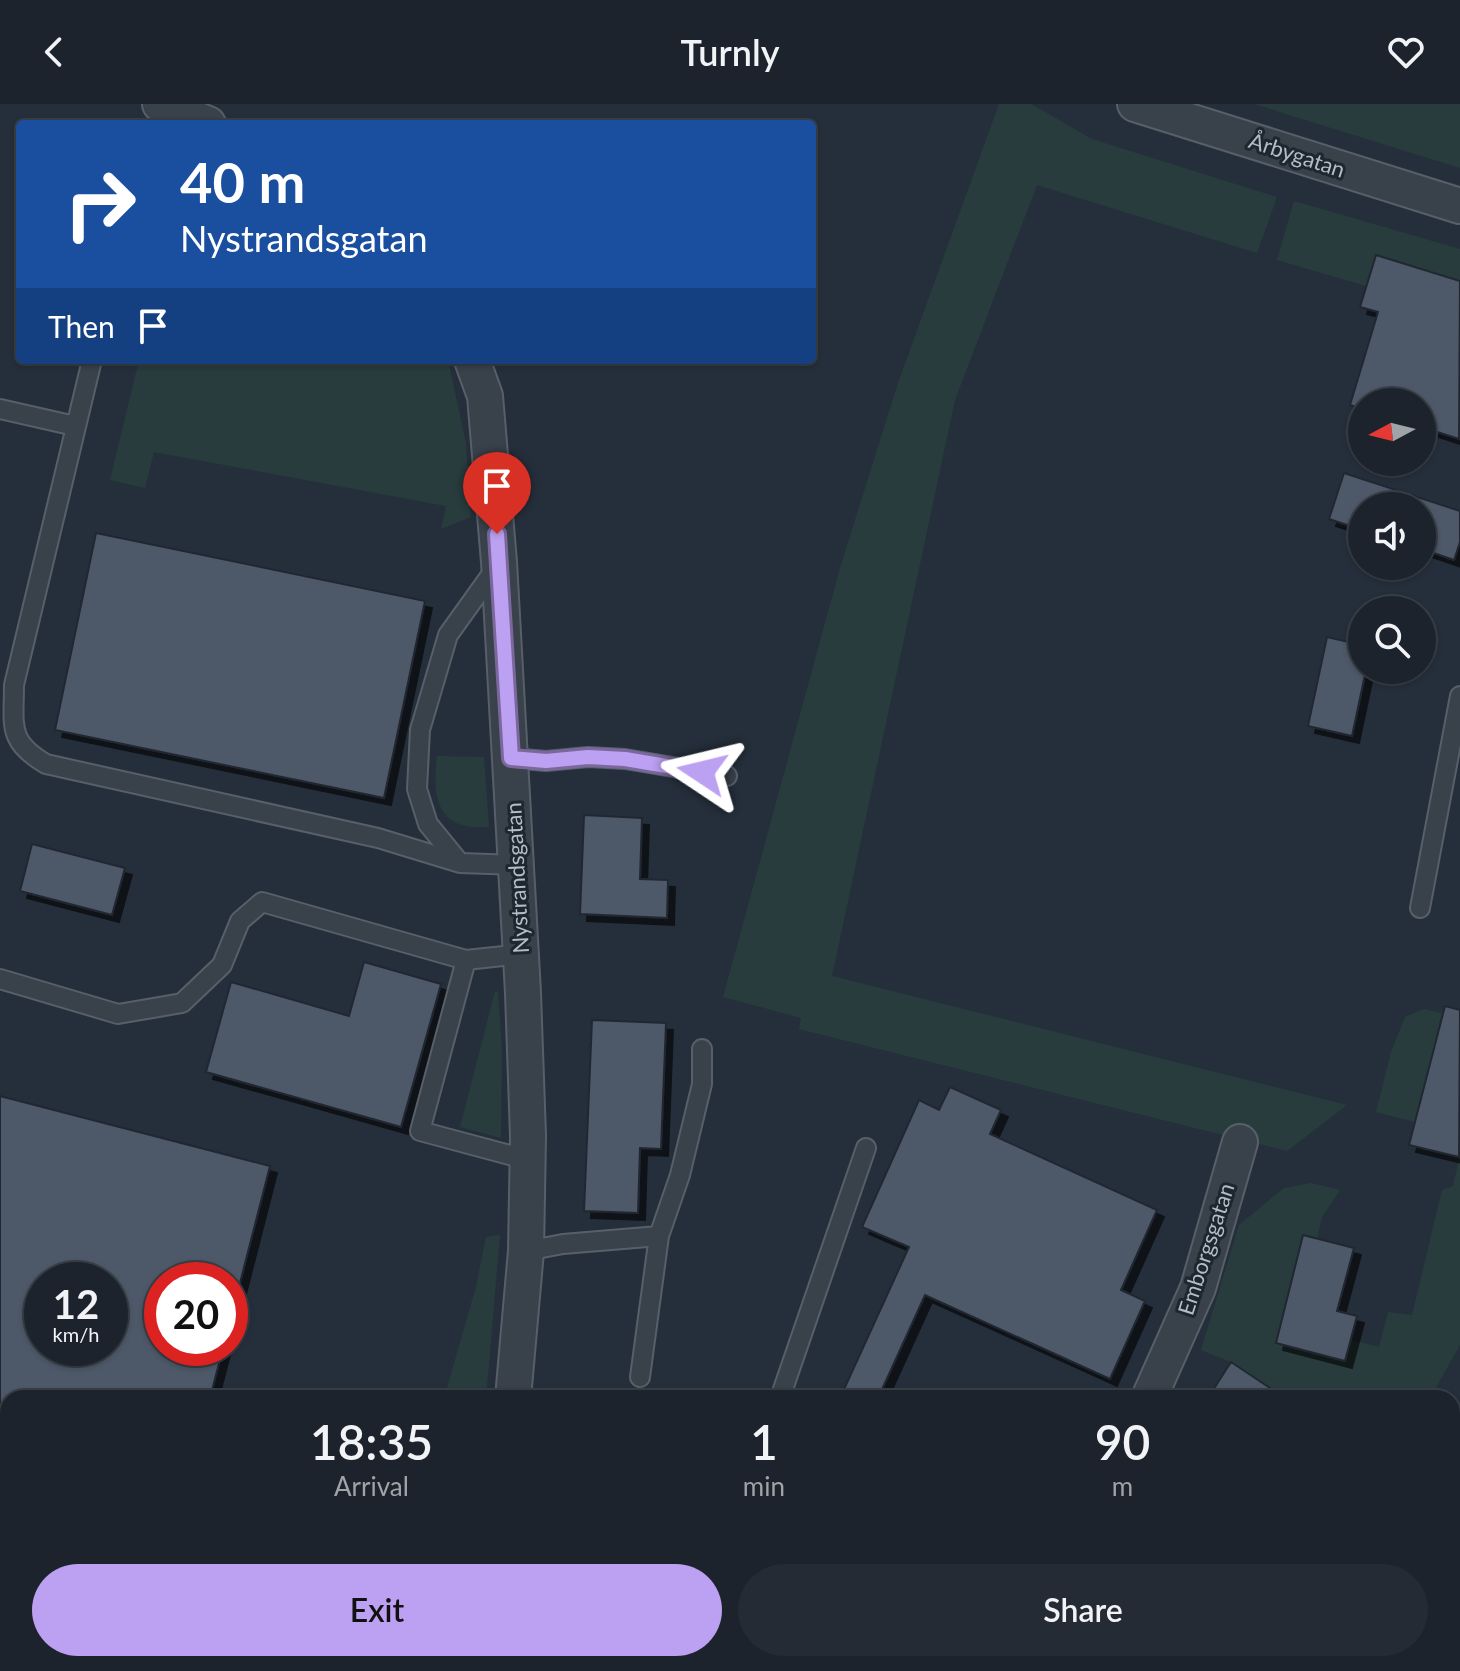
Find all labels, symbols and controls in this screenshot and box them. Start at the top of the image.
icon: back [32,30,76,74]
text: Turnly [680,30,780,74]
icon: heart [1384,30,1428,74]
street label: Årbygatan [1246,126,1349,183]
text: 40 m [180,148,305,215]
icon: right [48,152,152,256]
text: Nystrandsgatan [180,216,428,260]
icon: arrive [131,304,175,348]
text: Then [48,308,115,344]
north arrow [1348,388,1436,476]
map controls [1348,388,1436,684]
pin [463,452,531,534]
icon: arrive [475,464,519,508]
button: sound [1348,492,1436,580]
button: search [1348,596,1436,684]
position arrow [660,730,744,814]
street label: Nystrandsgatan [499,802,534,954]
street label: Emborgsgatan [1171,1179,1240,1318]
speed limit sign: 20 [144,1262,248,1366]
text: 12 [53,1280,99,1328]
text: km/h [53,1322,99,1346]
text: 18:35 [310,1413,433,1470]
text: 1 [750,1413,778,1470]
text: 90 [1095,1413,1150,1470]
text: Arrival [334,1470,409,1502]
text: min [743,1470,785,1502]
text: m [1112,1470,1133,1502]
button: Exit [32,1564,722,1656]
button: Share [738,1564,1428,1656]

